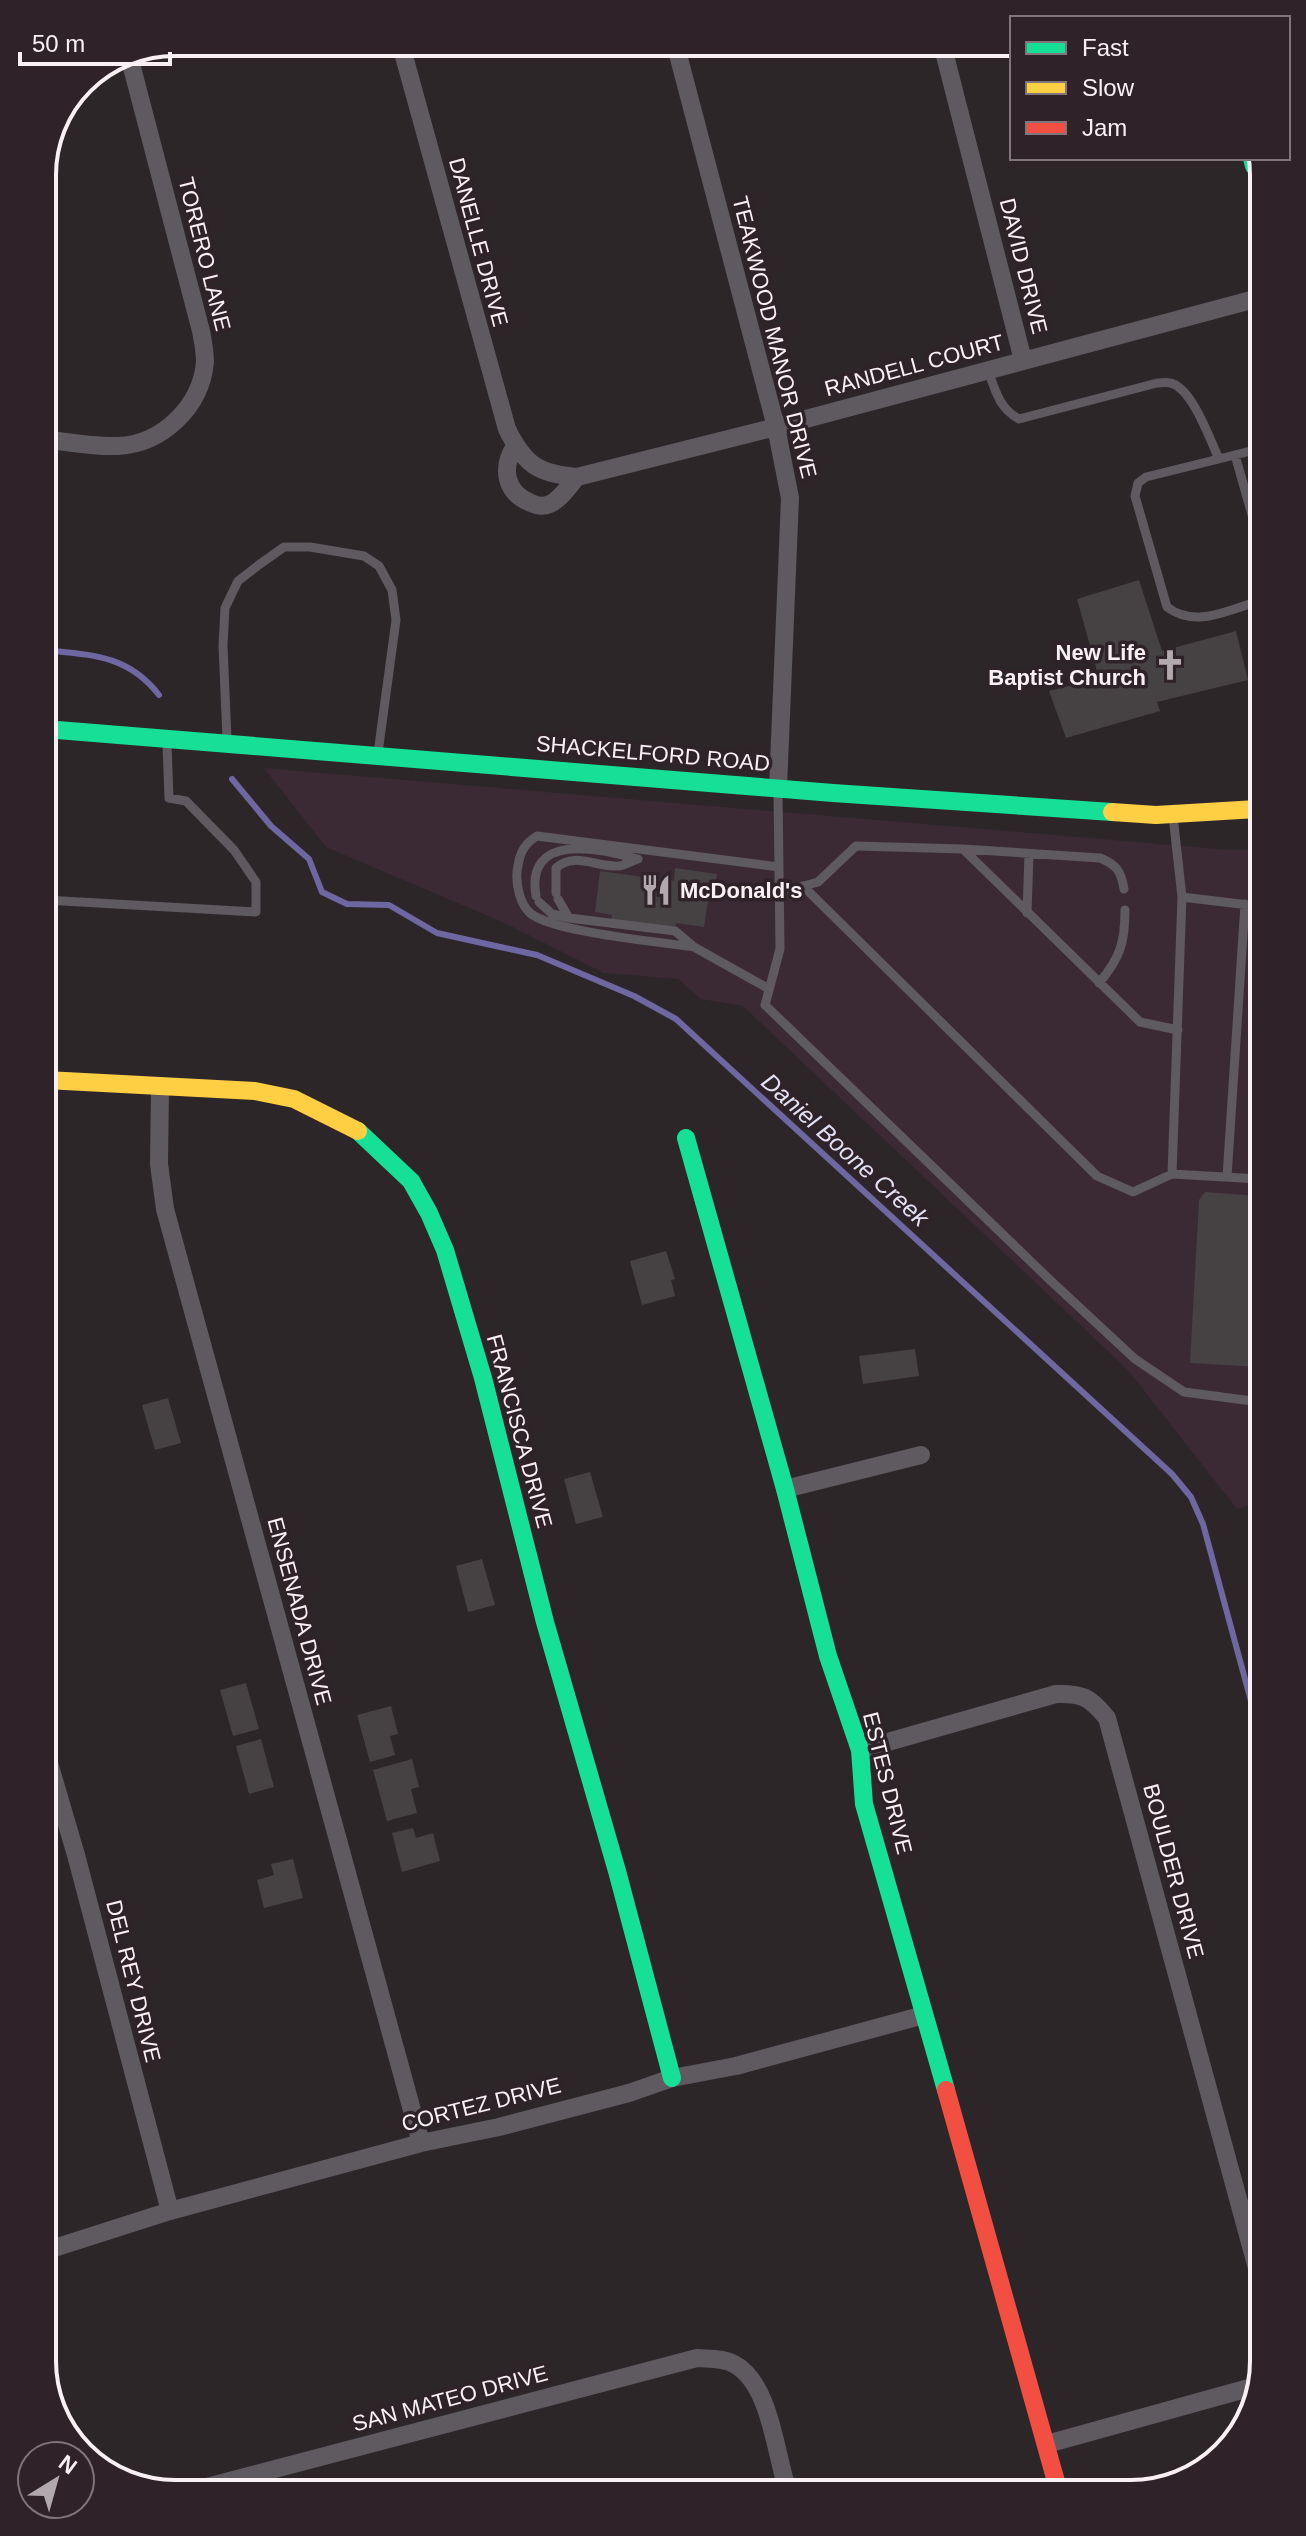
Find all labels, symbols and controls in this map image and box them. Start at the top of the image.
scale bar [20,16,170,66]
legend [1010,16,1290,160]
text: 50 m [32,30,85,57]
text: Fast [1082,34,1129,61]
text: Slow [1082,74,1135,101]
text: Jam [1082,114,1127,141]
street label: DANELLE DRIVE [444,155,513,329]
street label: TORERO LANE [173,175,236,333]
street label: TEAKWOOD MANOR DRIVE [727,194,822,481]
street label: DAVID DRIVE [995,196,1052,337]
street label: RANDELL COURT [822,330,1007,401]
place label: New Life Baptist Church [988,640,1146,690]
church icon: New Life Baptist Church [1153,648,1187,682]
street label: SHACKELFORD ROAD [535,731,771,776]
restaurant icon: McDonald's [639,873,673,907]
place label: McDonald's [680,878,803,903]
water label: Daniel Boone Creek [756,1068,936,1233]
street label: FRANCISCA DRIVE [482,1332,557,1531]
street label: ENSENADA DRIVE [262,1515,337,1708]
street label: ESTES DRIVE [858,1710,917,1857]
street label: BOULDER DRIVE [1138,1781,1209,1961]
street label: DEL REY DRIVE [101,1897,166,2065]
street label: CORTEZ DRIVE [399,2073,563,2136]
street label: SAN MATEO DRIVE [350,2360,551,2437]
north arrow [16,2440,96,2520]
text: N [54,2450,82,2479]

